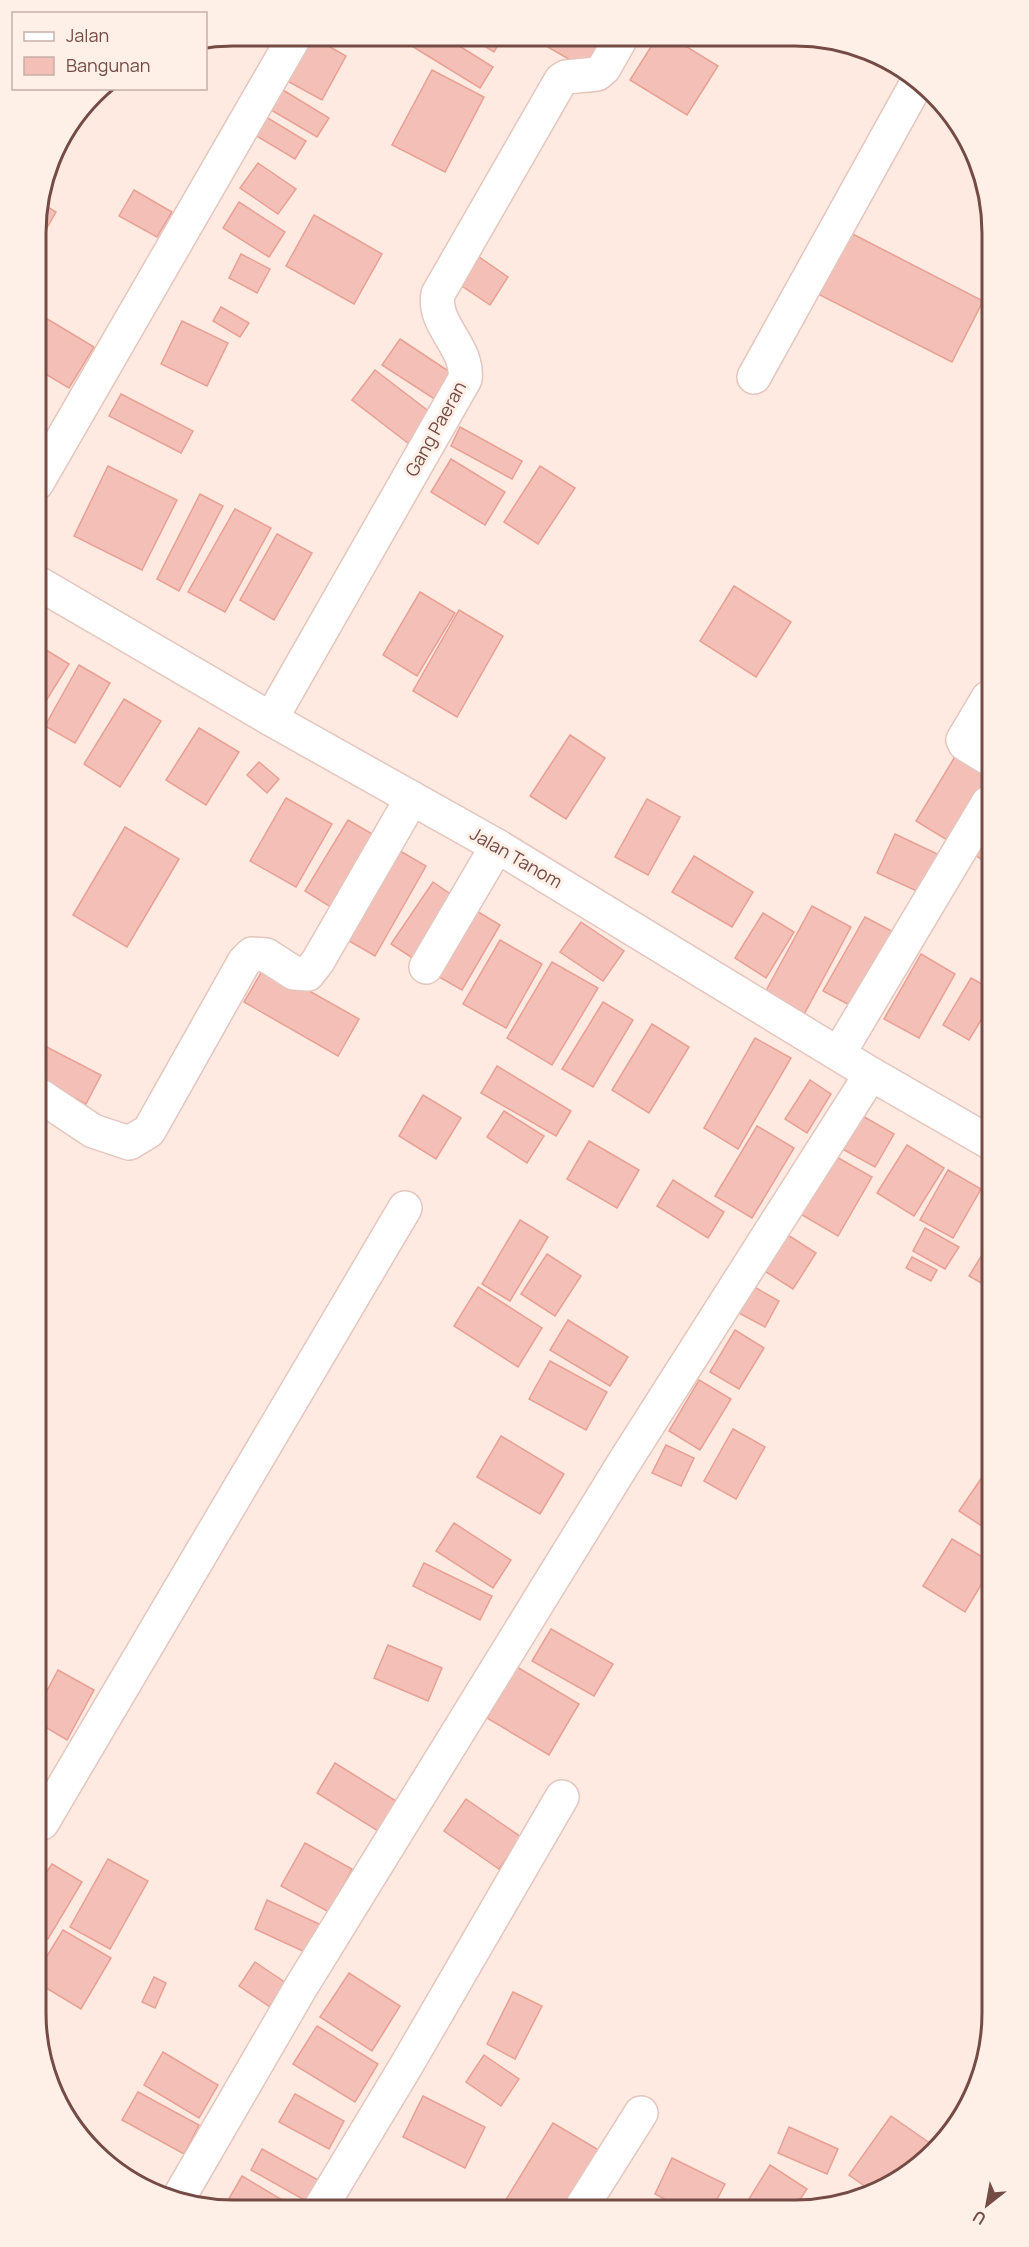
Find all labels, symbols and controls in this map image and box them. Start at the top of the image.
legend [12,12,207,90]
text: Jalan [66,23,109,47]
text: Bangunan [66,53,150,77]
street label: Gang Paeran [399,377,471,480]
street label: Jalan Tanom [466,821,567,893]
north arrow [957,2175,1017,2235]
text: U [969,2205,990,2230]

